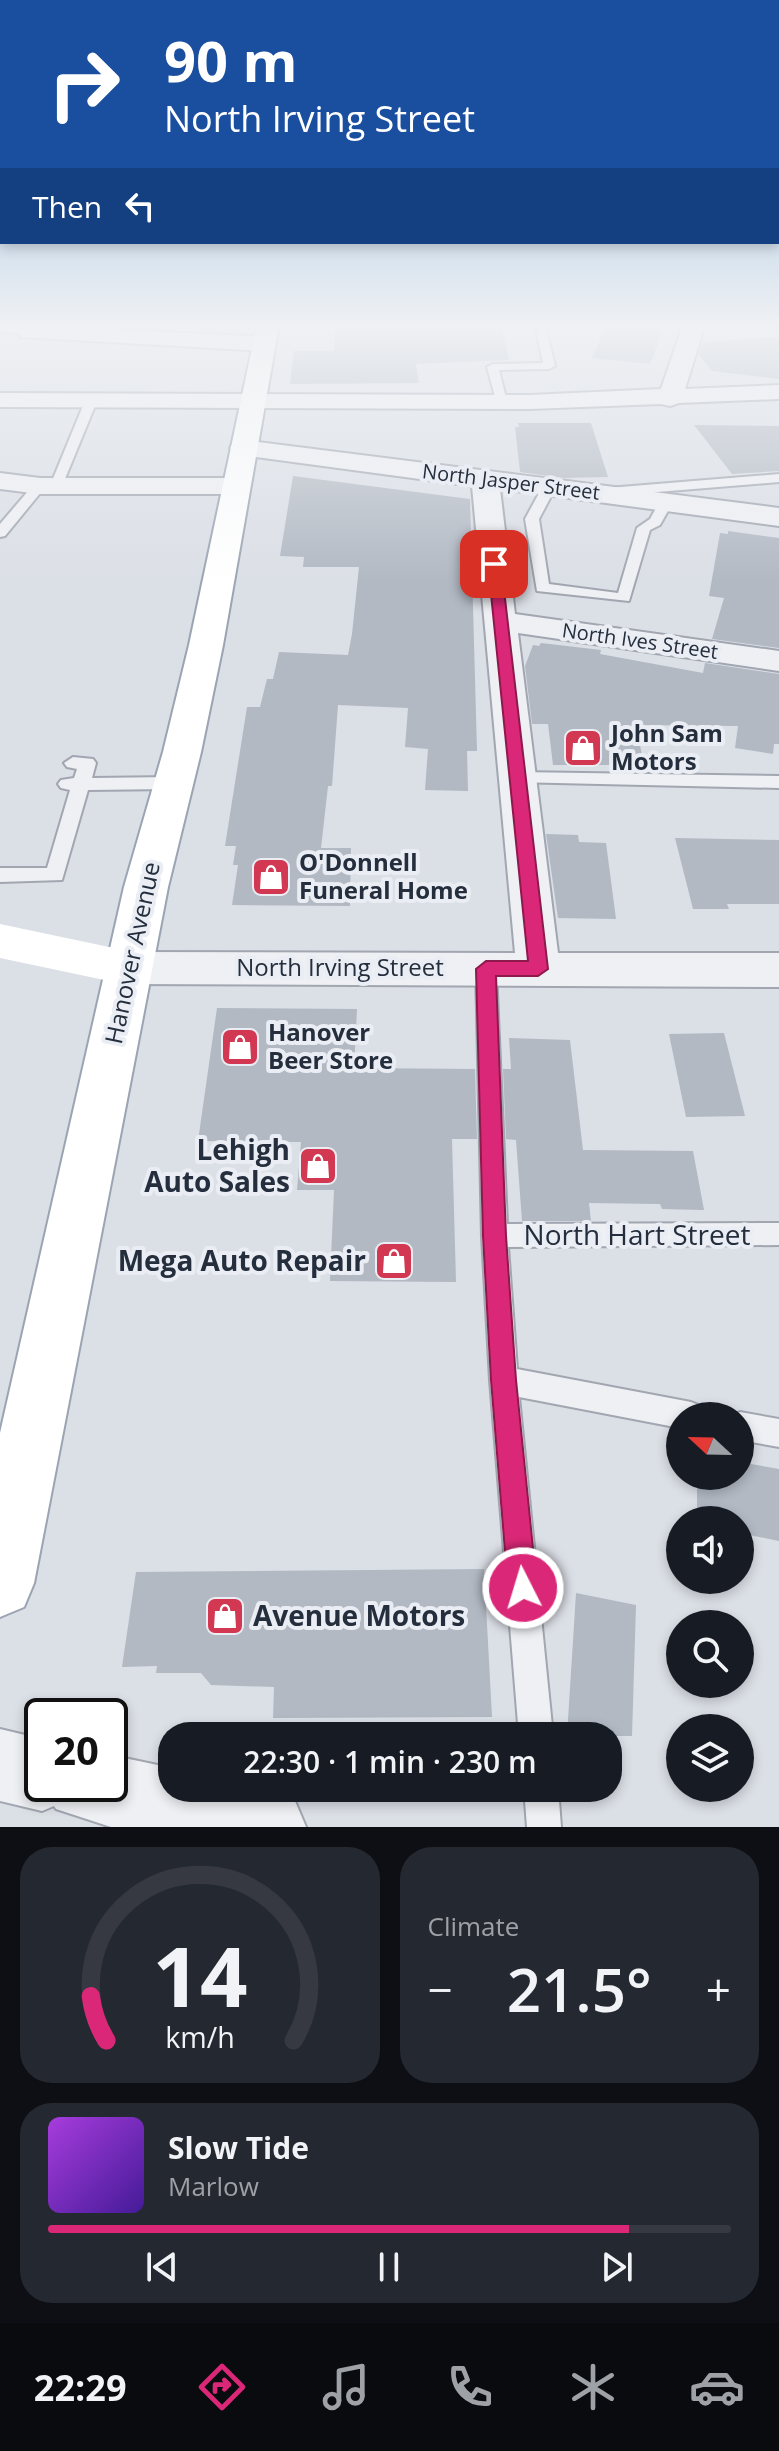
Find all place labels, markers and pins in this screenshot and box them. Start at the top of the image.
pin [460,530,528,598]
place label: John Sam Motors [609,716,723,777]
shop icon: John Sam Motors [562,727,604,769]
place label: O'Donnell Funeral Home [299,845,468,906]
shop icon: O'Donnell Funeral Home [250,856,292,898]
place label: Hanover Beer Store [268,1015,393,1076]
shop icon: Hanover Beer Store [219,1026,261,1068]
place label: Lehigh Auto Sales [144,1130,290,1200]
shop icon: Lehigh Auto Sales [297,1145,339,1187]
shop icon: Mega Auto Repair [373,1240,415,1282]
place label: Mega Auto Repair [118,1241,366,1279]
shop icon: Avenue Motors [204,1595,246,1637]
place label: Avenue Motors [253,1596,465,1634]

